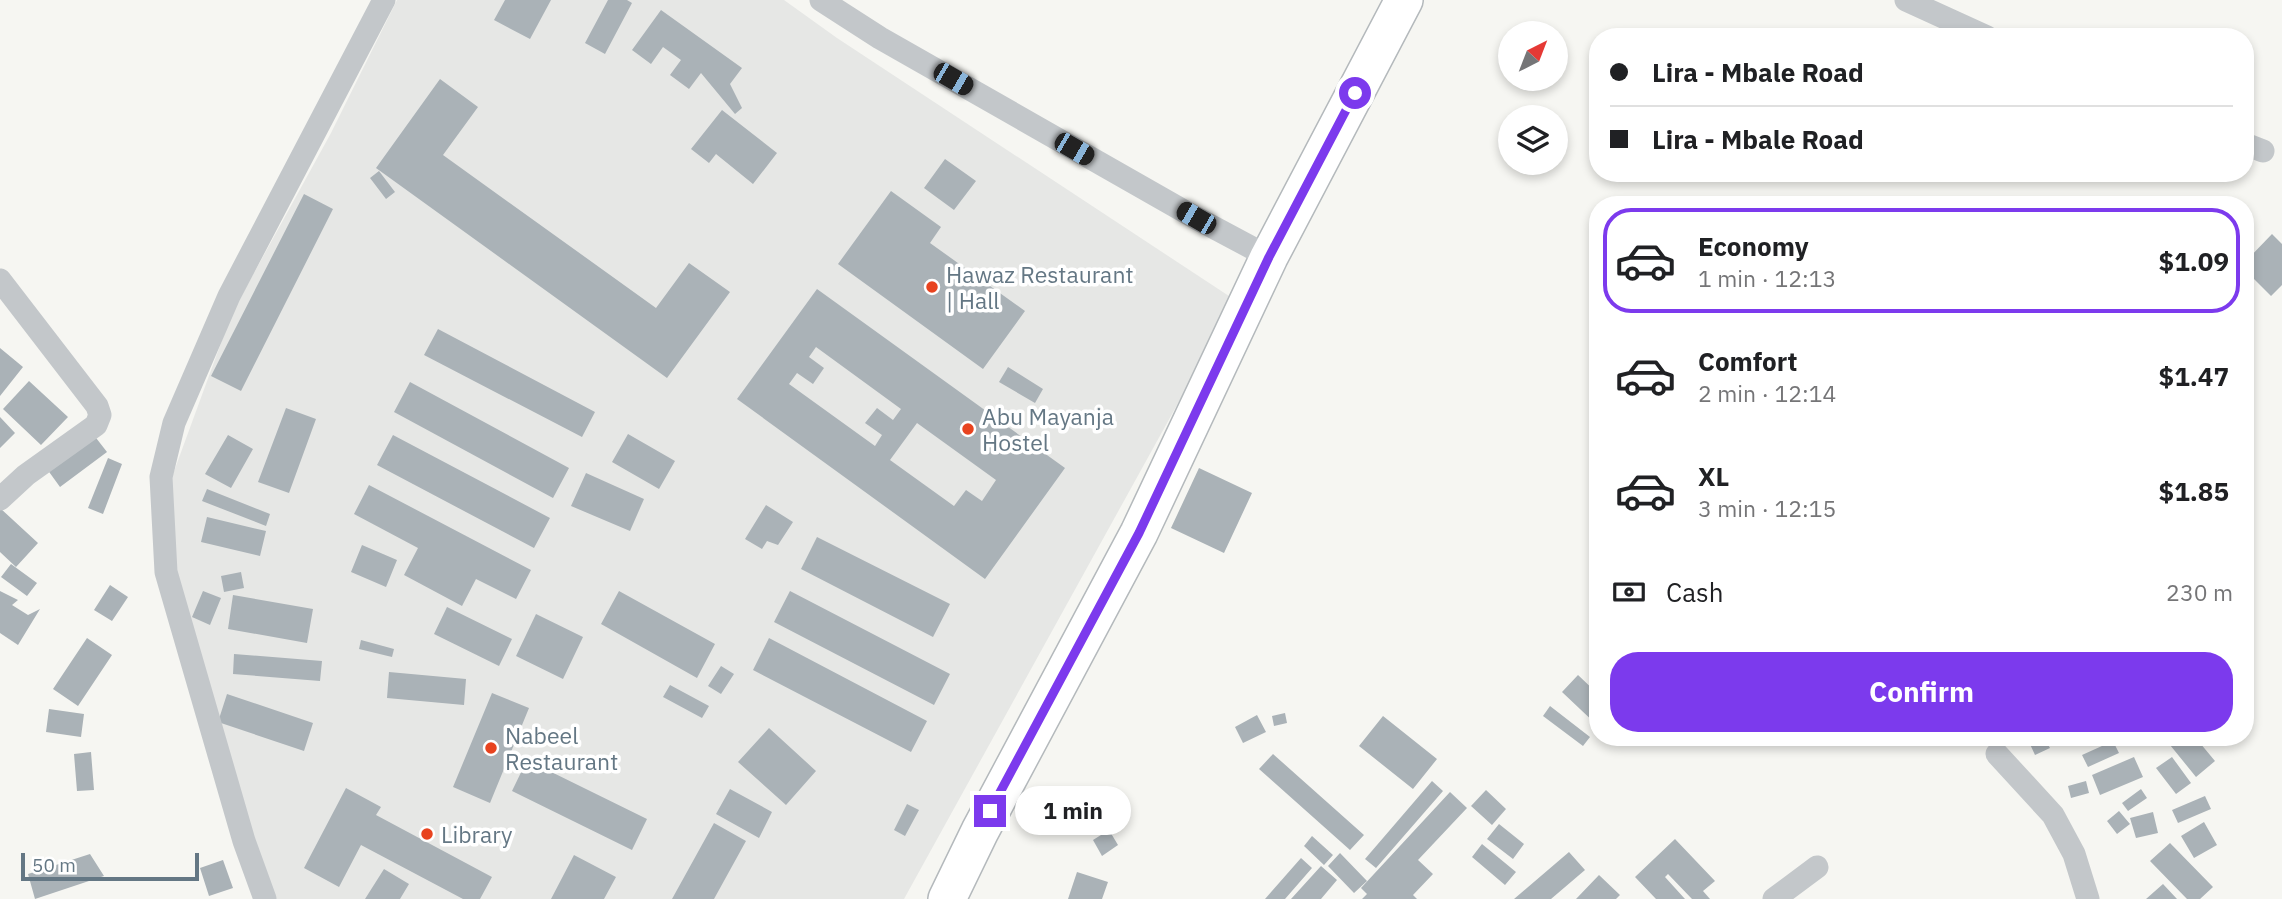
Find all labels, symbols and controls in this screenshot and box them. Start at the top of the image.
north arrow [1498,21,1568,91]
map controls [1498,21,1568,175]
text: Lira - Mbale Road [1652,55,1864,89]
car [930,59,977,99]
route start [1339,77,1371,109]
button: layers [1498,105,1568,175]
text: Lira - Mbale Road [1652,122,1864,156]
car [1051,129,1098,169]
car [1173,198,1220,238]
icon: car [1614,229,1677,292]
text: Economy [1698,229,1809,263]
text: $1.09 [2159,244,2229,278]
place label: Hawaz Restaurant | Hall [946,259,1134,315]
text: 1 min · 12:13 [1698,263,1836,293]
marker: Hawaz Restaurant | Hall [924,279,940,295]
icon: car [1614,344,1677,407]
text: Comfort [1698,344,1797,378]
text: $1.47 [2159,359,2229,393]
text: 2 min · 12:14 [1698,378,1836,408]
place label: Abu Mayanja Hostel [982,401,1114,457]
marker: Abu Mayanja Hostel [960,421,976,437]
icon: car [1614,459,1677,522]
text: XL [1698,459,1729,493]
text: $1.85 [2159,474,2229,508]
text: 3 min · 12:15 [1698,493,1836,523]
icon: cash [1610,573,1648,611]
text: Cash [1666,575,1723,609]
text: 230 m [2166,577,2233,607]
button: Confirm [1610,652,2233,732]
place label: Nabeel Restaurant [505,720,618,776]
marker: Nabeel Restaurant [483,740,499,756]
callout: 1 min [1014,786,1130,836]
route end [974,795,1006,827]
text: 1 min [1043,795,1103,825]
place label: Library [441,819,513,849]
marker: Library [419,826,435,842]
scale bar [21,850,200,882]
text: 50 m [32,853,76,877]

